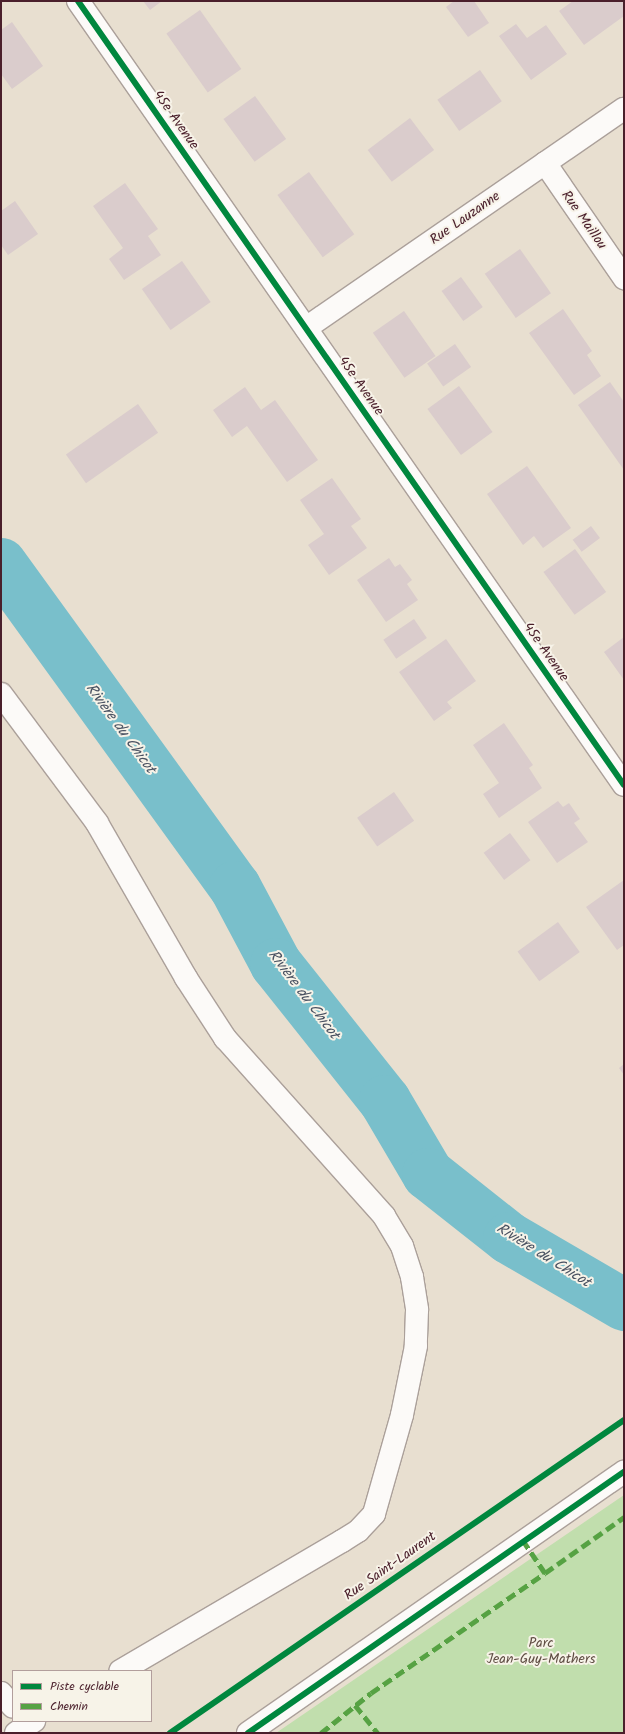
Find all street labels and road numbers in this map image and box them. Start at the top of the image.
street label: 45e Avenue [150,87,202,153]
street label: Rue Maillou [558,187,610,253]
street label: Rue Lauzanne [427,188,503,248]
street label: 45e Avenue [335,353,387,419]
street label: 45e Avenue [520,619,572,685]
street label: Rue Saint-Laurent [341,1528,439,1604]

